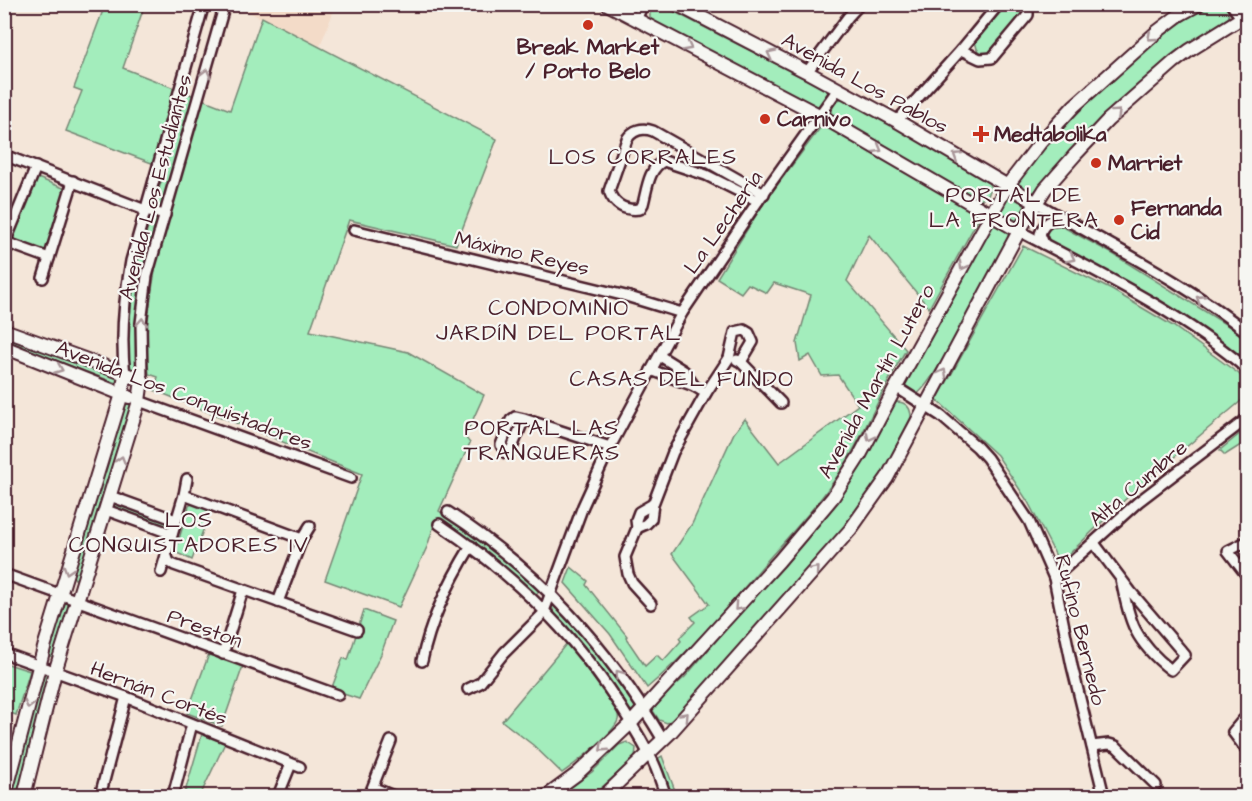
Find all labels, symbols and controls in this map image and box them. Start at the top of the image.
marker: Break Market / Porto Belo [581,18,595,32]
street label: Avenida Los Pablos [776,26,953,141]
one-way arrow [1147,30,1158,41]
place label: Break Market / Porto Belo [517,33,660,86]
one-way arrow [682,40,692,51]
one-way arrow [767,49,778,61]
one-way arrow [198,68,211,78]
street label: Avenida Los Estudiantes [111,71,200,303]
place label: Carnivo [777,105,851,134]
one-way arrow [1110,109,1121,120]
marker: Carnivo [758,112,772,126]
place label: Medtabolika [994,120,1107,149]
marker: Medtabolika [972,125,990,143]
district label: LOS CORRALES [548,142,738,173]
one-way arrow [872,142,882,153]
place label: Marriet [1108,149,1183,178]
one-way arrow [953,152,963,164]
marker: Marriet [1089,156,1103,170]
street label: La Lechería [677,165,770,280]
district label: PORTAL DE LA FRONTERA [929,180,1099,236]
place label: Fernanda Cid [1131,194,1222,247]
marker: Fernanda Cid [1112,213,1126,227]
street label: Máximo Reyes [451,224,592,285]
one-way arrow [1065,251,1075,262]
one-way arrow [959,259,970,270]
street label: Avenida Martín Lutero [811,279,942,484]
district label: CONDOMINIO JARDÍN DEL PORTAL [436,293,682,349]
one-way arrow [1196,294,1206,306]
one-way arrow [135,317,148,326]
street label: Avenida Los Conquistadores [52,333,316,458]
one-way arrow [53,361,63,374]
district label: CASAS DEL FUNDO [569,364,795,395]
one-way arrow [936,368,947,379]
district label: PORTAL LAS TRANQUERAS [463,413,621,469]
one-way arrow [866,431,877,441]
street label: Alta Cumbre [1083,433,1194,533]
one-way arrow [114,455,126,466]
district label: LOS CONQUISTADORES IV [69,505,309,561]
street label: Rufino Bernedo [1048,552,1113,709]
one-way arrow [63,564,76,575]
one-way arrow [808,567,819,577]
one-way arrow [734,600,745,611]
street label: Preston [163,602,246,655]
street label: Hernán Cortés [86,654,231,733]
one-way arrow [615,669,626,680]
one-way arrow [24,699,36,710]
one-way arrow [678,712,689,723]
one-way arrow [600,741,610,752]

